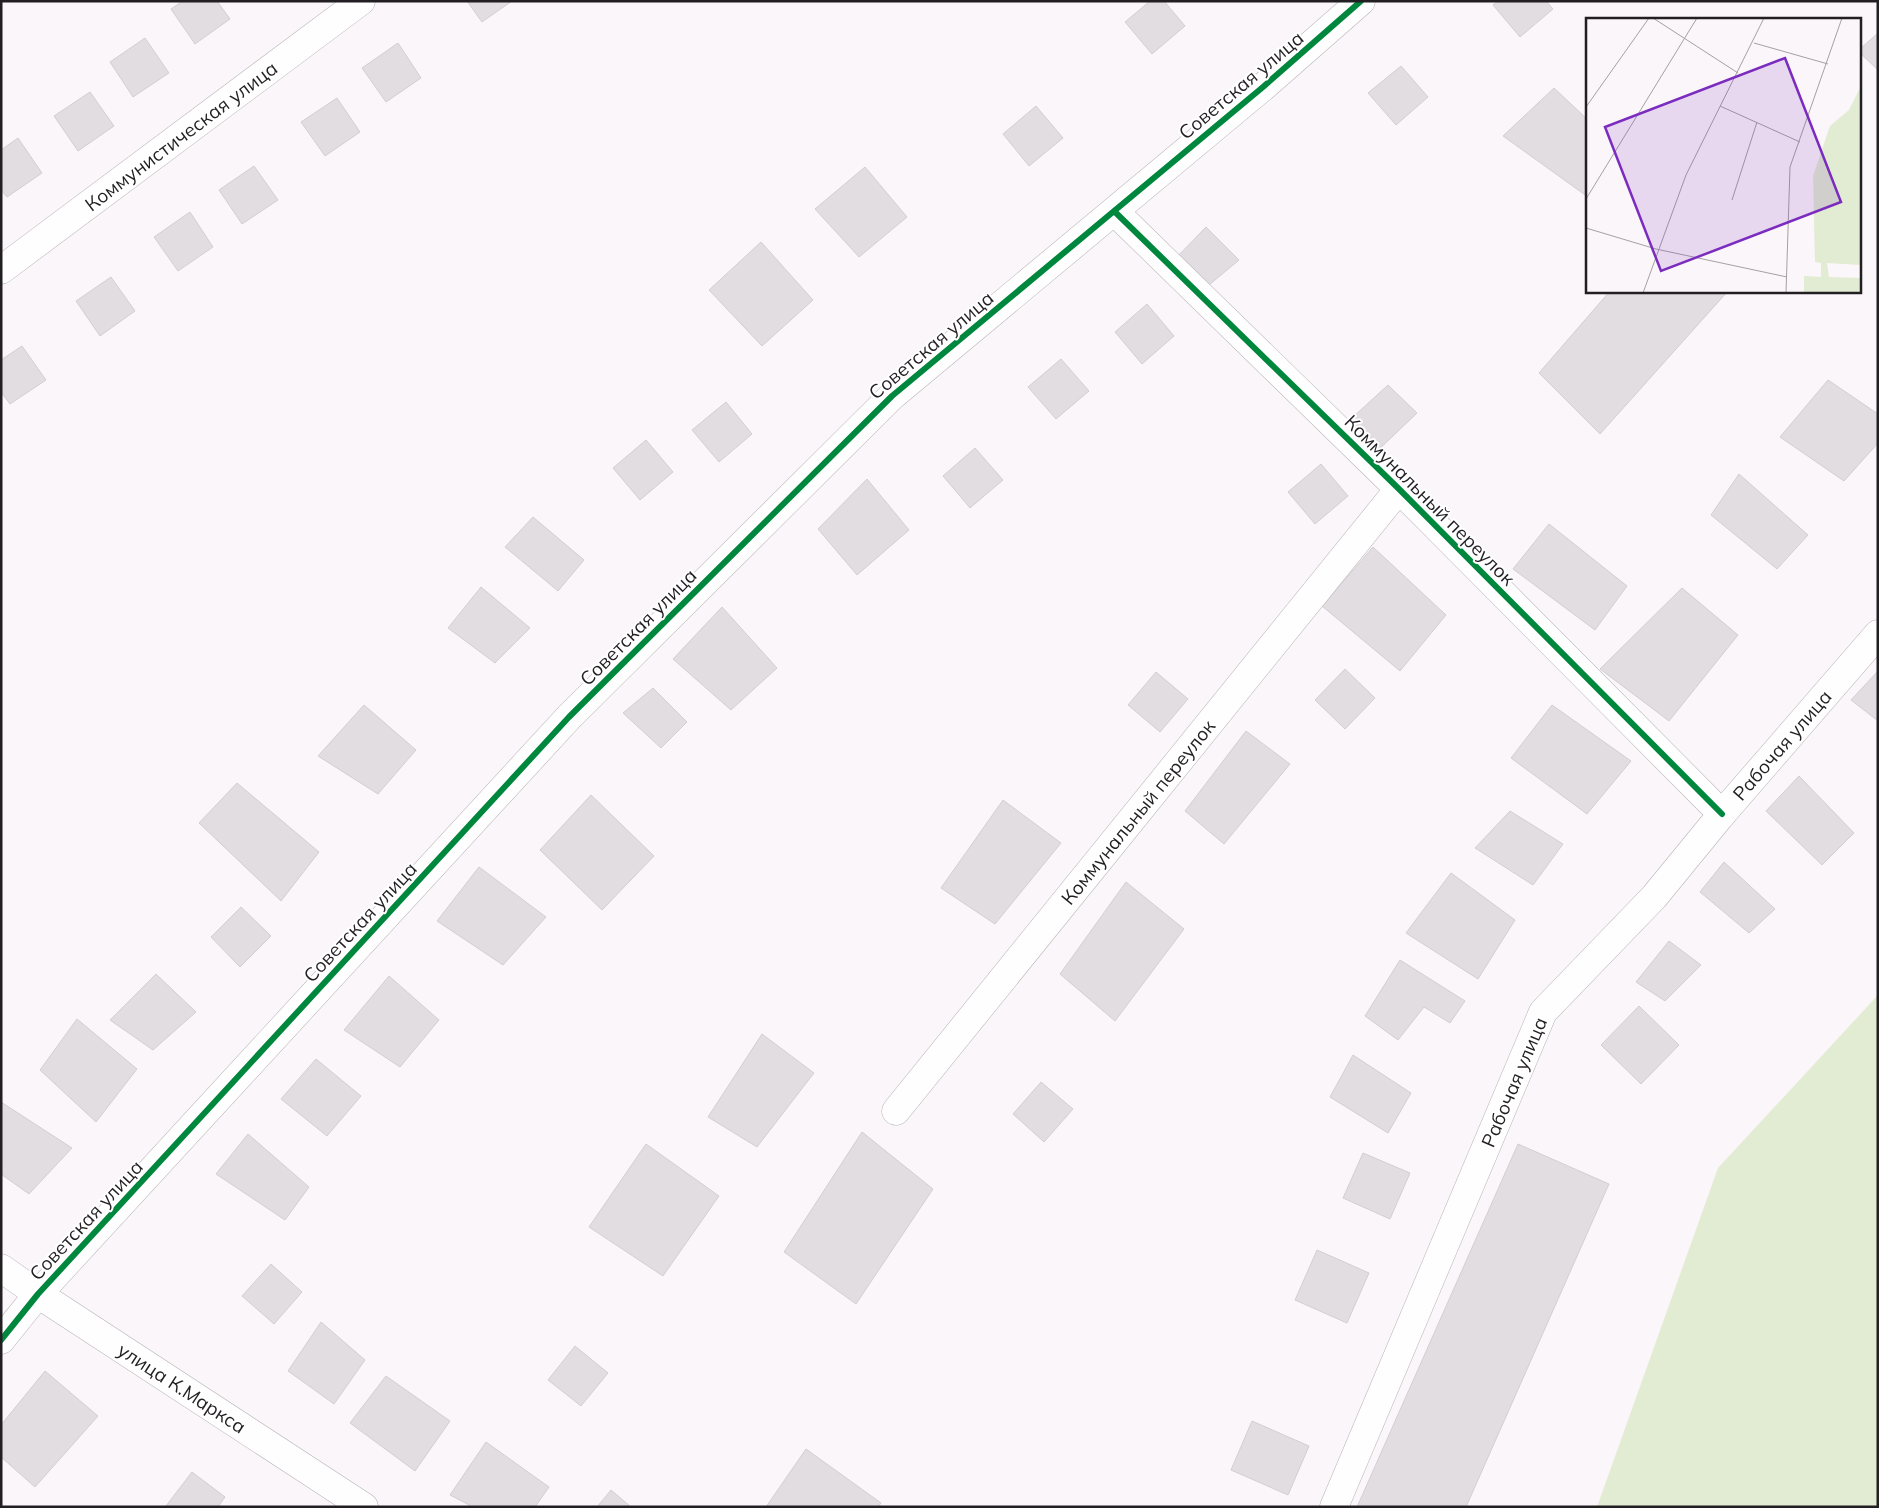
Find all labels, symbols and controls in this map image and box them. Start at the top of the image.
inset map [1586,18,1862,292]
street label: Советская улица [1174,26,1308,144]
street label: Коммунистическая улица [80,56,282,216]
street label: Советская улица [864,286,998,404]
street label: Коммунальный переулок [1340,410,1521,591]
street label: Советская улица [574,563,702,691]
street label: Рабочая улица [1727,685,1837,805]
street label: Коммунальный переулок [1056,714,1221,910]
street label: Советская улица [298,857,422,987]
street label: Рабочая улица [1476,1013,1552,1151]
street label: Советская улица [24,1155,148,1285]
street label: улица К.Маркса [113,1338,251,1438]

